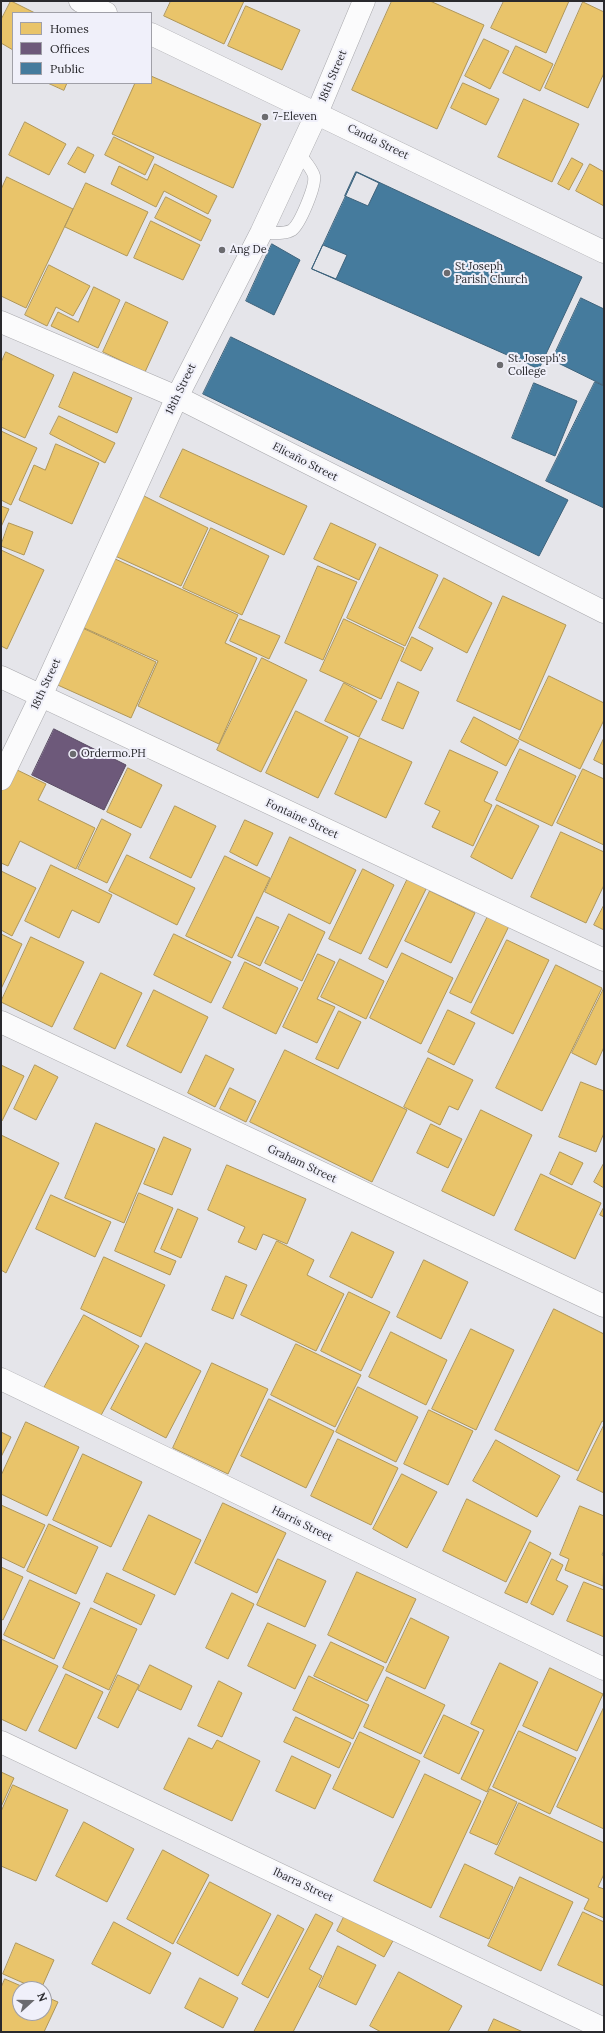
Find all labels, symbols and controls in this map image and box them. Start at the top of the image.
legend [12,12,152,84]
text: Homes [50,21,89,36]
text: Offices [50,41,90,56]
street label: 18th Street [316,48,350,104]
text: Public [50,61,84,76]
place label: 7-Eleven [273,110,317,124]
marker: 7-Eleven [260,112,270,122]
street label: Canda Street [345,122,411,162]
place label: Ang De [230,243,267,257]
marker: Ang De [217,245,227,255]
place label: St Joseph Parish Church [455,260,528,286]
marker: St Joseph Parish Church [442,268,452,278]
place label: St. Joseph's College [508,352,566,378]
marker: St. Joseph's College [495,360,505,370]
street label: 18th Street [163,361,199,417]
street label: Elicaño Street [270,440,340,484]
street label: 18th Street [28,656,64,712]
place label: Ordermo.PH [81,747,146,761]
marker: Ordermo.PH [68,749,78,759]
street label: Fontaine Street [264,796,340,842]
street label: Graham Street [265,1142,339,1186]
street label: Harris Street [269,1504,335,1544]
street label: Ibarra Street [271,1865,335,1905]
north arrow [12,1981,52,2021]
text: N [34,1991,50,2004]

